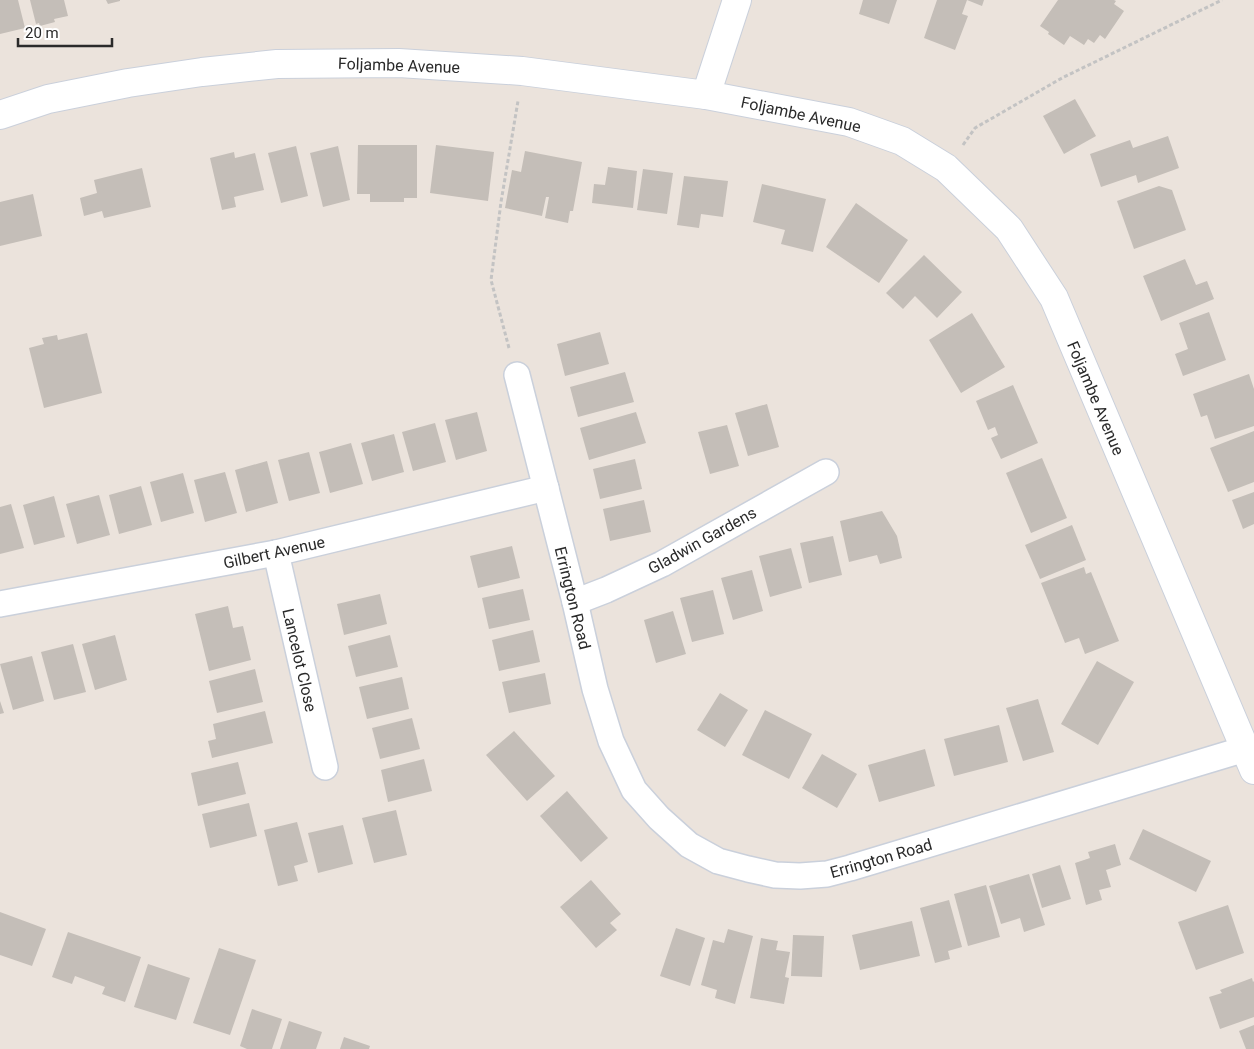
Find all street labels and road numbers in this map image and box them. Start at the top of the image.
street label: Foljambe Avenue [338,54,460,77]
street label: Foljambe Avenue [739,93,863,136]
street label: Foljambe Avenue [1063,338,1128,458]
street label: Gladwin Gardens [645,503,760,578]
street label: Gilbert Avenue [222,532,327,573]
street label: Errington Road [551,545,594,652]
street label: Lancelot Close [278,607,321,714]
street label: Errington Road [828,835,934,882]

